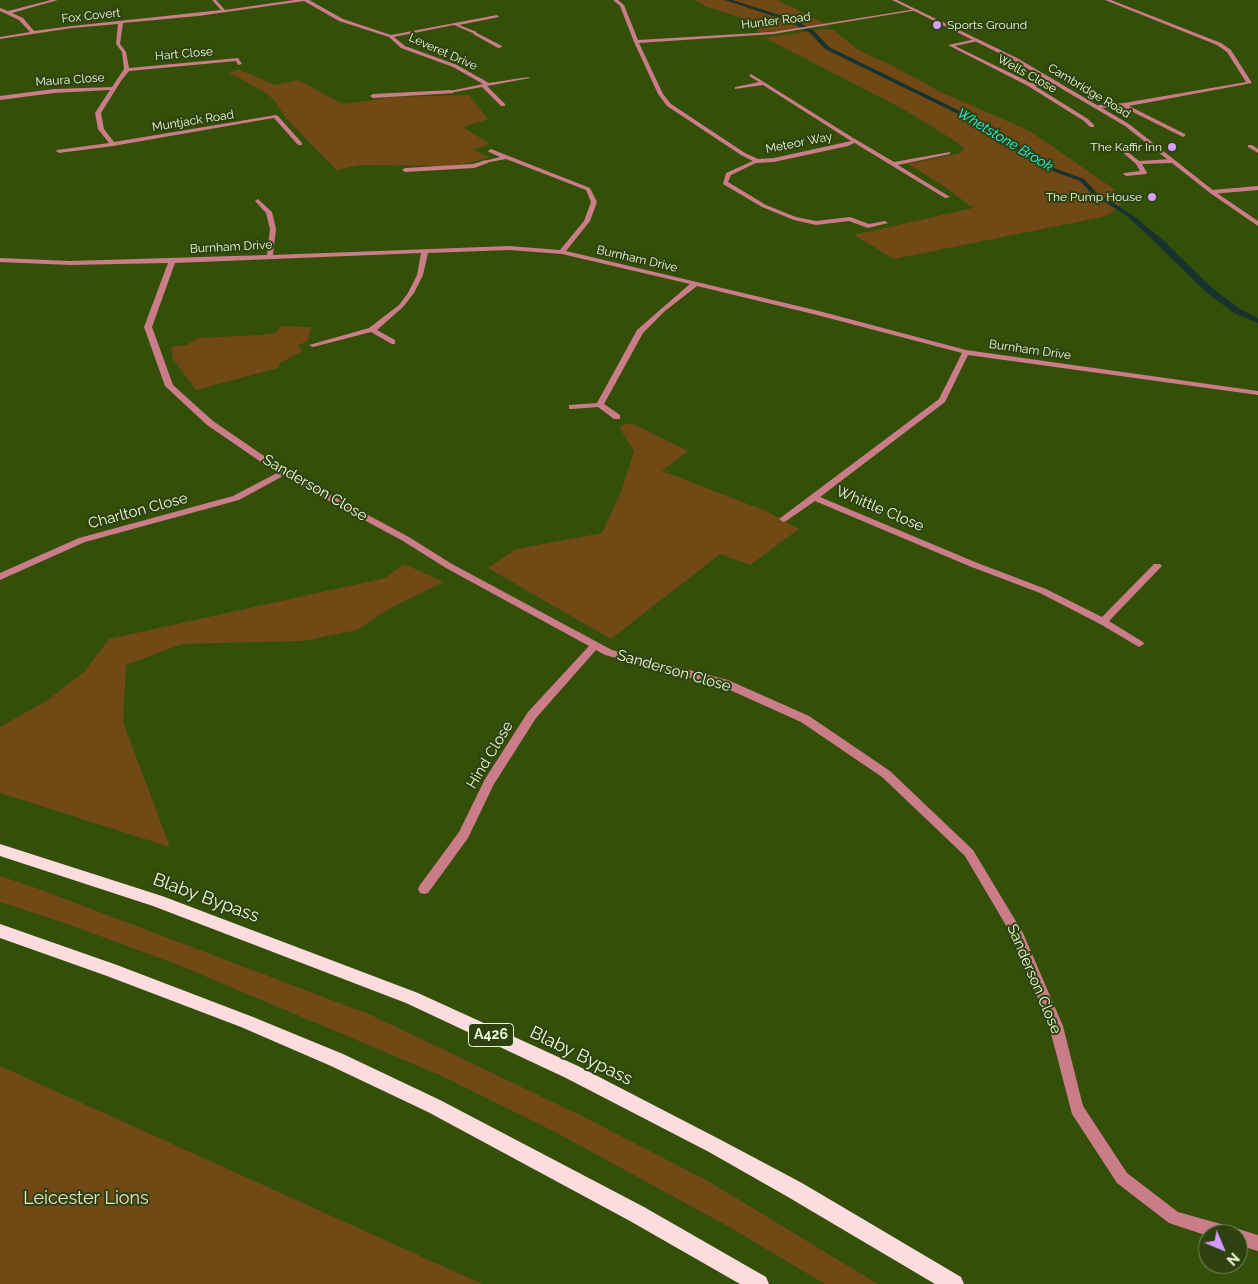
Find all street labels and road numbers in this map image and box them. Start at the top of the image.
street label: Fox Covert [61,6,121,26]
street label: Hunter Road [740,10,812,32]
street label: Leveret Drive [406,30,480,74]
street label: Hart Close [154,44,214,64]
street label: Wells Close [995,52,1059,96]
street label: Cambridge Road [1045,61,1133,121]
street label: Maura Close [35,70,105,90]
street label: Muntjack Road [151,107,235,135]
street label: Meteor Way [764,129,834,157]
street label: Burnham Drive [189,238,273,256]
street label: Burnham Drive [595,243,679,275]
street label: Burnham Drive [988,337,1072,363]
street label: Sanderson Close [260,451,370,525]
street label: Whittle Close [833,482,927,536]
street label: Charlton Close [86,489,190,533]
street label: Sanderson Close [615,646,733,696]
street label: Hind Close [463,718,517,792]
street label: Blaby Bypass [150,869,262,927]
street label: Sanderson Close [1003,921,1065,1037]
street label: Blaby Bypass [526,1022,636,1090]
road number: A426 [468,1024,514,1046]

